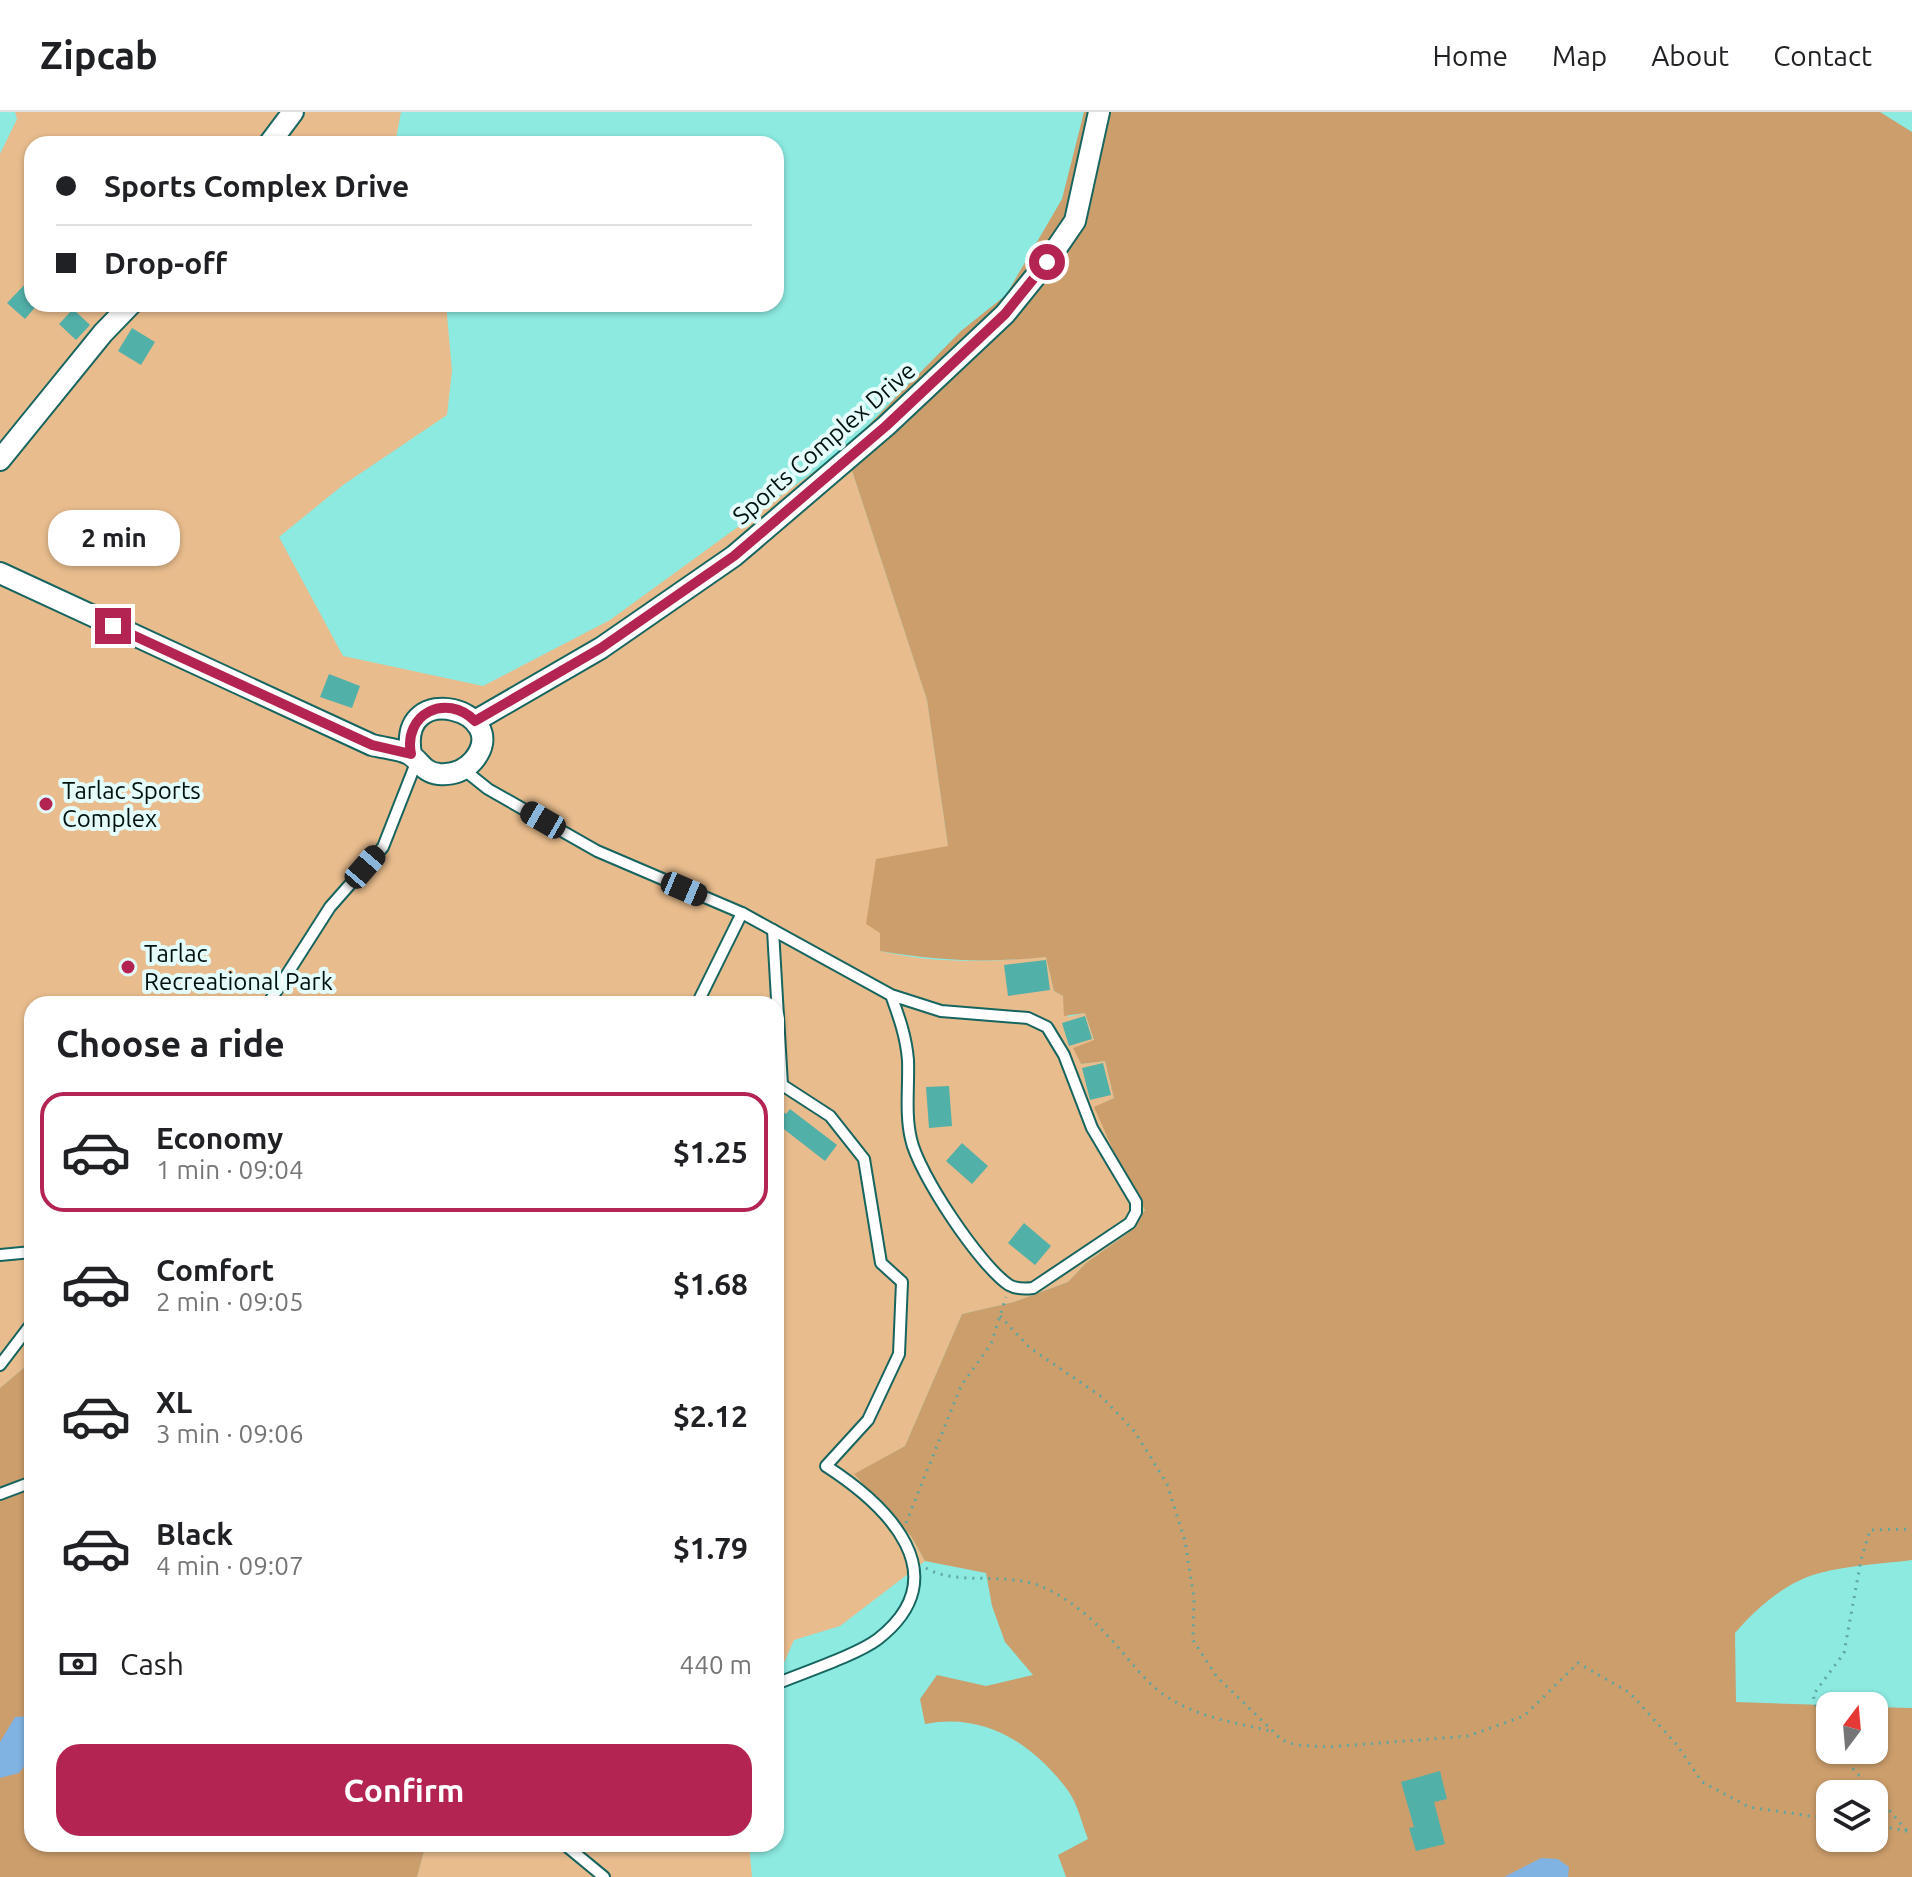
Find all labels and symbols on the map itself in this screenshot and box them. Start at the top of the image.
route start [1029,244,1065,280]
street label: Sports Complex Drive [727,357,921,529]
callout: 2 min [47,510,179,566]
route end [95,608,131,644]
place label: Tarlac Sports Complex [62,777,201,832]
marker: Tarlac Sports Complex [37,795,55,813]
car [516,798,570,842]
car [340,841,390,893]
car [657,869,711,909]
place label: Tarlac Recreational Park [144,940,333,995]
marker: Tarlac Recreational Park [119,958,137,976]
north arrow [1816,1692,1888,1764]

